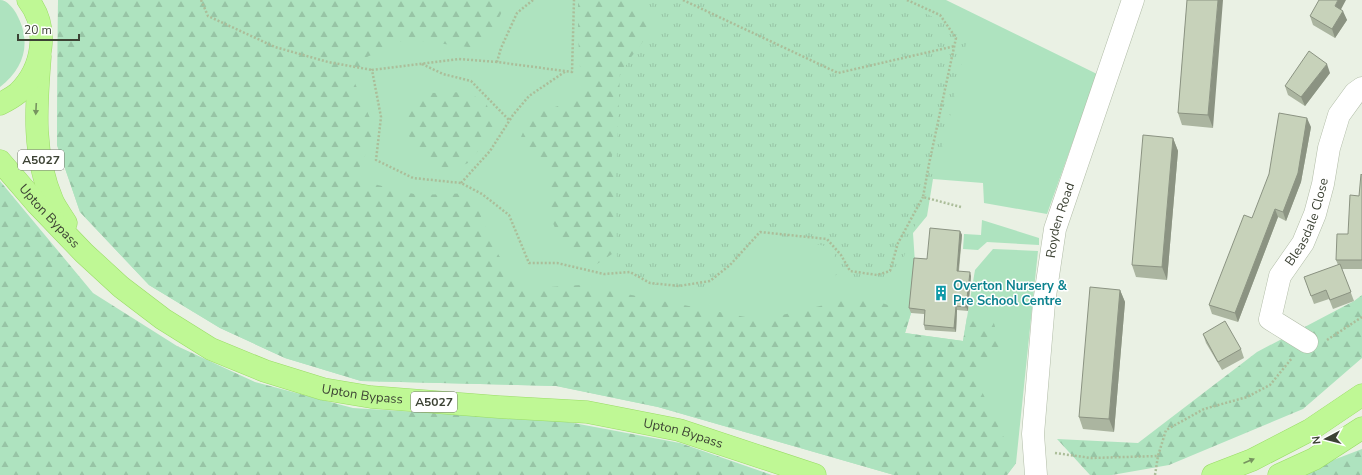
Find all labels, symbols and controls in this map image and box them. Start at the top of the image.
scale bar [18,16,79,42]
text: 20 m [24,22,52,38]
one-way arrow [33,103,40,115]
road number: A5027 [18,150,64,170]
street label: Bleasdale Close [1281,177,1333,270]
street label: Upton Bypass [15,180,84,252]
street label: Royden Road [1042,180,1079,259]
place label: Overton Nursery & Pre School Centre [953,277,1067,310]
building icon: Overton Nursery & Pre School Centre [932,284,950,302]
street label: Upton Bypass [320,380,404,408]
road number: A5027 [411,392,457,412]
street label: Upton Bypass [642,414,725,453]
north arrow [1306,419,1346,459]
text: N [1309,435,1325,445]
one-way arrow [1244,458,1255,464]

